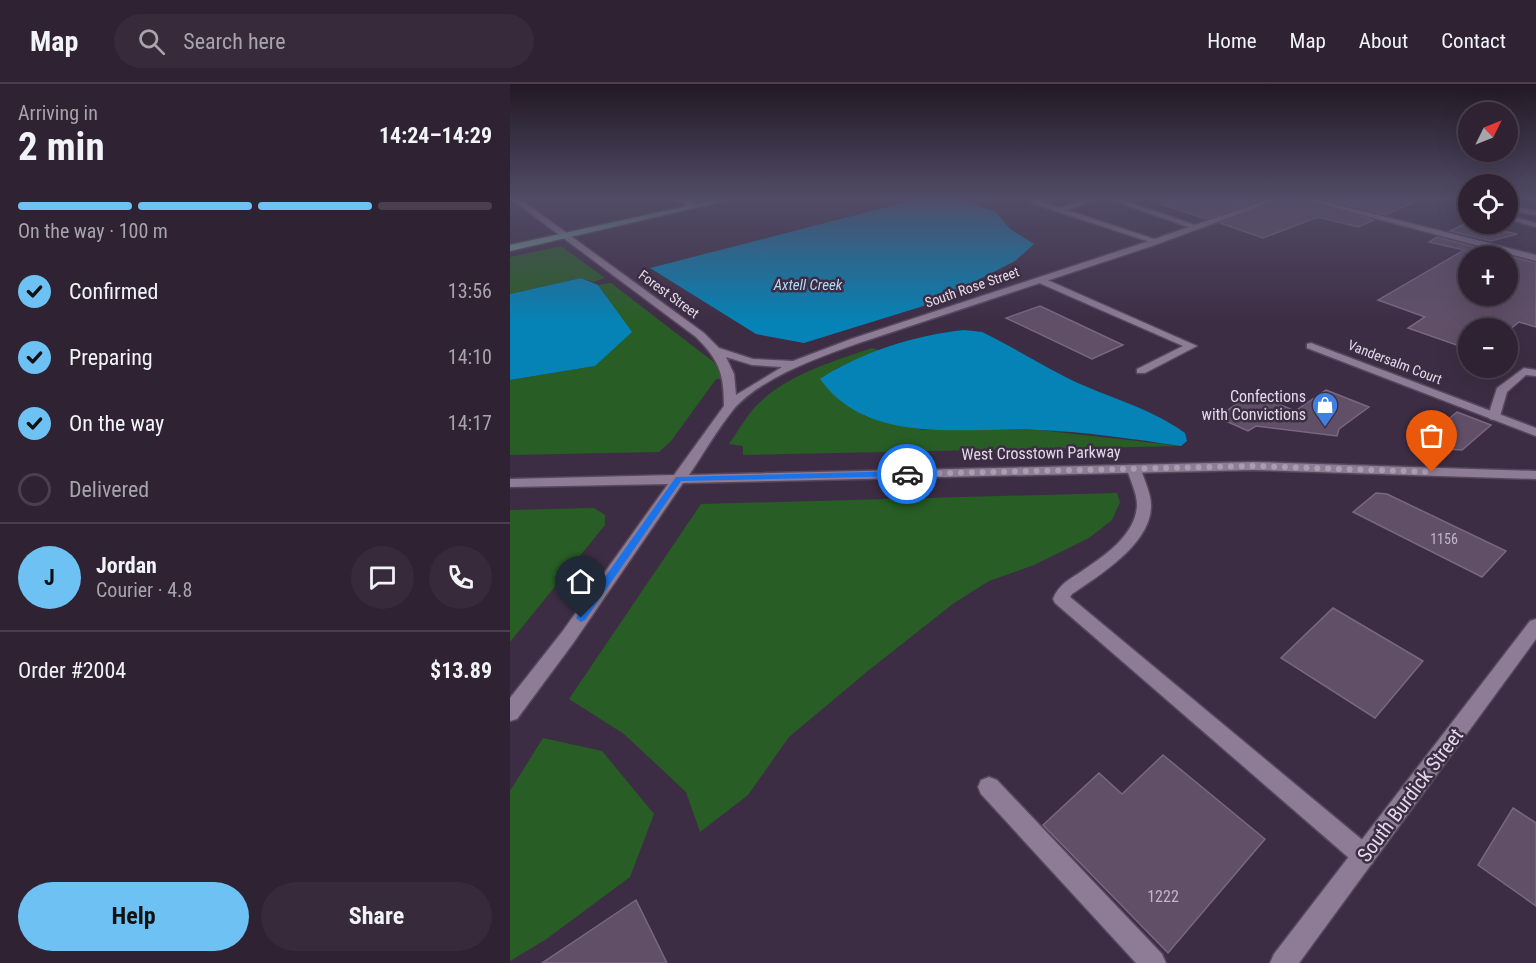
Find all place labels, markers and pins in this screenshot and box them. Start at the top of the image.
place label: Confections with Convictions [1202,387,1306,424]
shop icon: Confections with Convictions [1310,390,1340,428]
pin [1406,410,1457,472]
pin [555,556,606,618]

